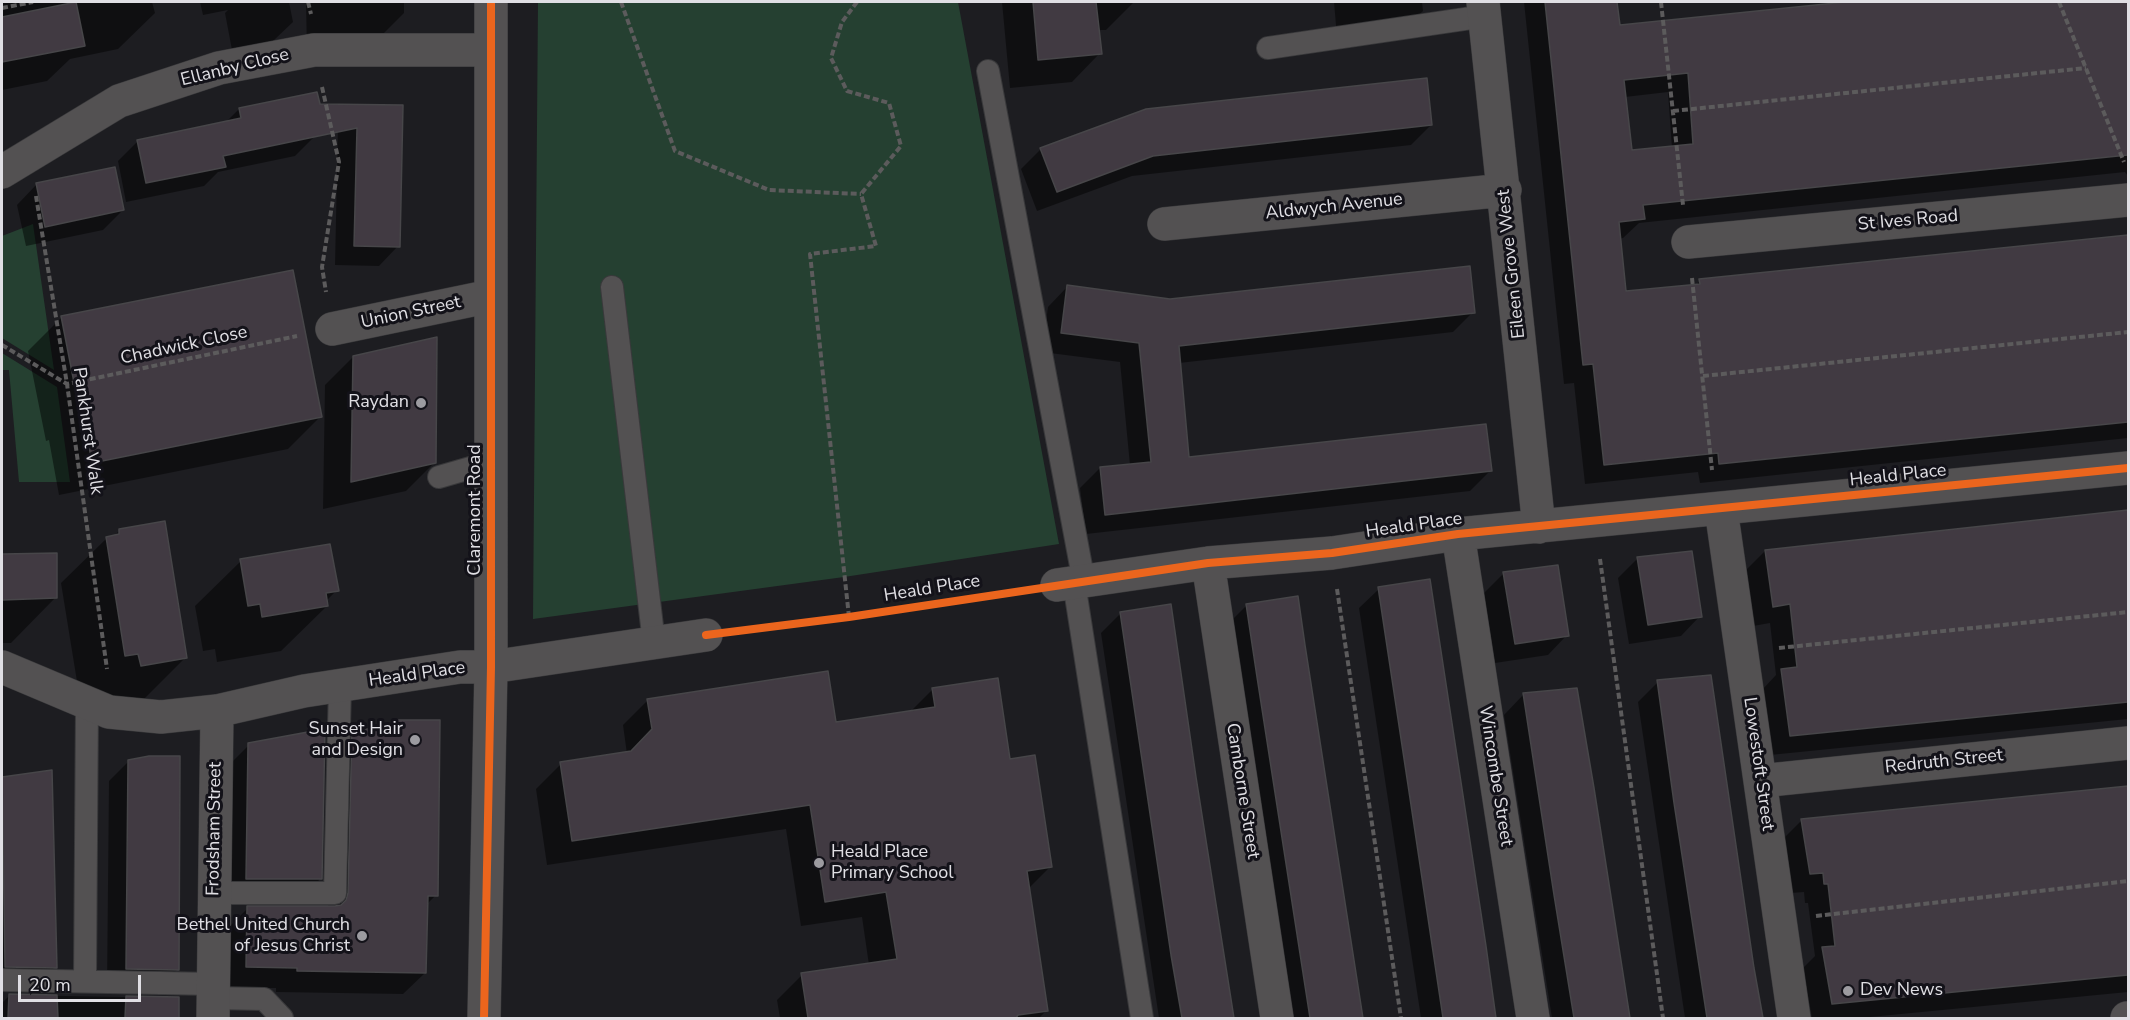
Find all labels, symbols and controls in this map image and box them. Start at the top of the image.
street label: Ellanby Close [179,44,291,92]
street label: Eileen Grove West [1493,188,1531,340]
street label: Aldwych Avenue [1264,189,1404,225]
street label: St Ives Road [1857,206,1959,236]
street label: Union Street [359,292,463,334]
street label: Chadwick Close [119,322,249,370]
street label: Pankhurst Walk [67,366,107,496]
place label: Raydan [348,392,409,414]
marker: Raydan [414,396,428,410]
street label: Claremont Road [465,444,487,576]
street label: Heald Place [1849,460,1947,492]
street label: Heald Place [1364,509,1464,543]
street label: Heald Place [882,571,982,607]
street label: Heald Place [367,658,467,692]
street label: Lowestoft Street [1738,696,1778,832]
street label: Wincombe Street [1473,704,1517,848]
place label: Sunset Hair and Design [309,719,403,762]
street label: Camborne Street [1221,722,1263,860]
marker: Sunset Hair and Design [408,733,422,747]
street label: Redruth Street [1884,745,2004,779]
street label: Frodsham Street [203,762,227,896]
place label: Heald Place Primary School [831,842,954,884]
marker: Heald Place Primary School [812,856,826,870]
place label: Bethel United Church of Jesus Christ [176,915,350,958]
marker: Bethel United Church of Jesus Christ [355,929,369,943]
scale bar [21,963,144,1001]
text: 20 m [29,973,71,997]
place label: Dev News [1860,980,1943,1002]
marker: Dev News [1841,984,1855,998]

